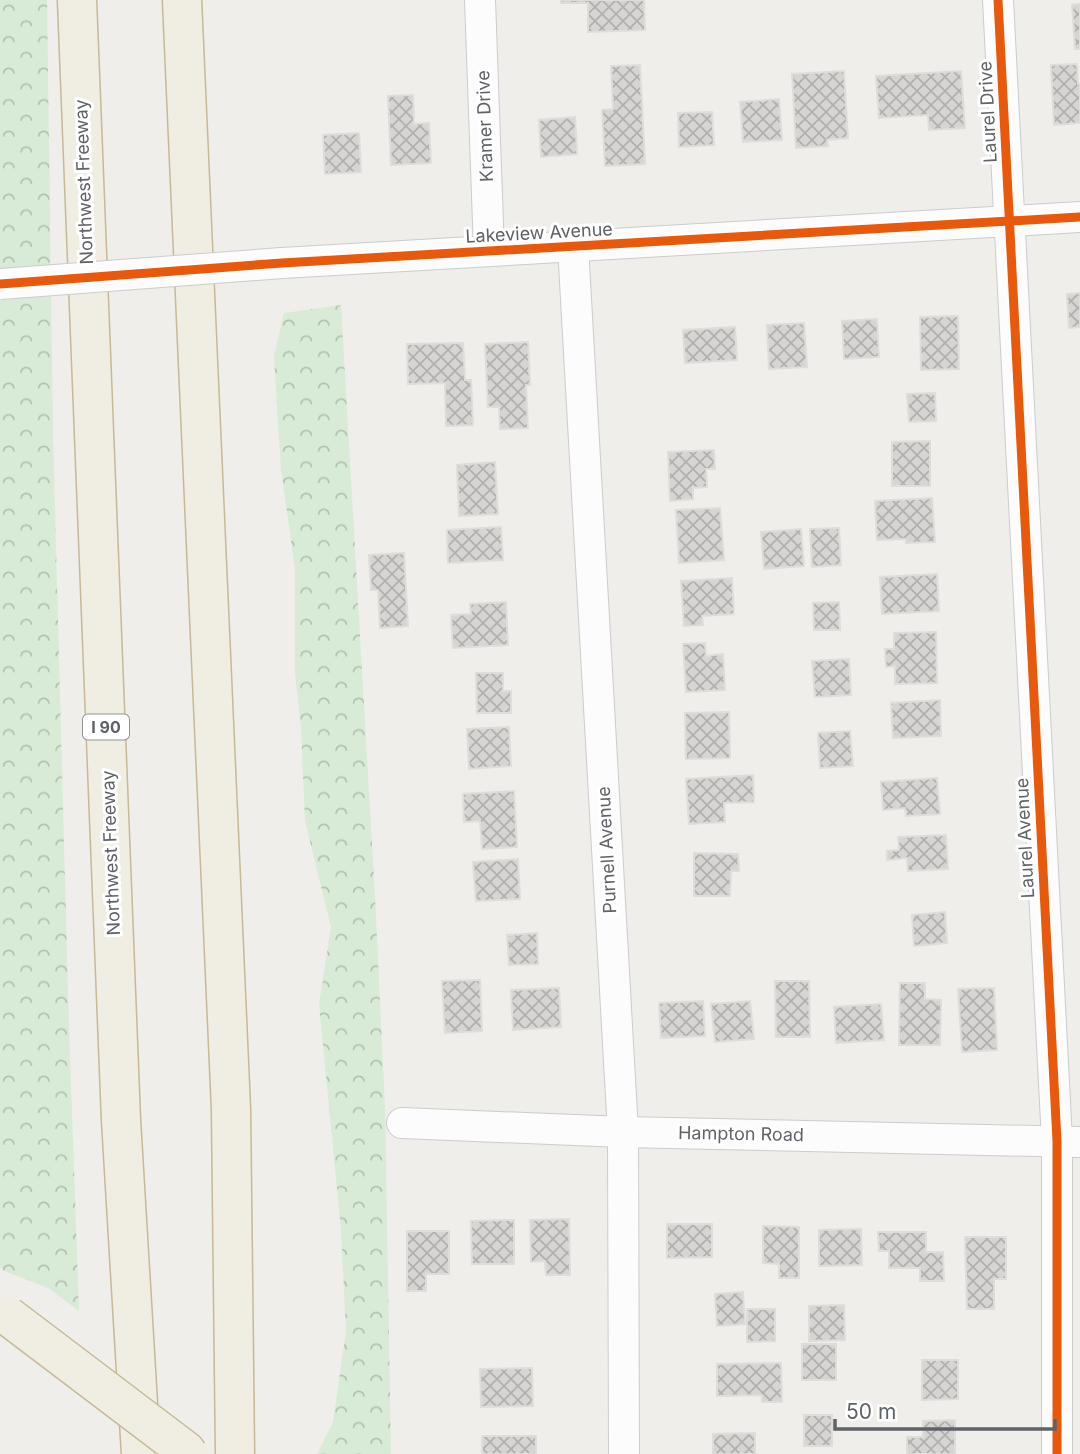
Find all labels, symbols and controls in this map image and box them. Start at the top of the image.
street label: Laurel Drive [974,61,1001,164]
street label: Kramer Drive [472,70,497,182]
street label: Northwest Freeway [70,99,97,265]
street label: Lakeview Avenue [465,218,613,247]
road number: I 90 [83,714,129,740]
street label: Northwest Freeway [97,770,124,936]
street label: Laurel Avenue [1011,777,1038,899]
street label: Purnell Avenue [593,786,620,914]
street label: Hampton Road [678,1122,804,1145]
scale bar [835,1388,1056,1432]
text: 50 m [846,1399,896,1424]

